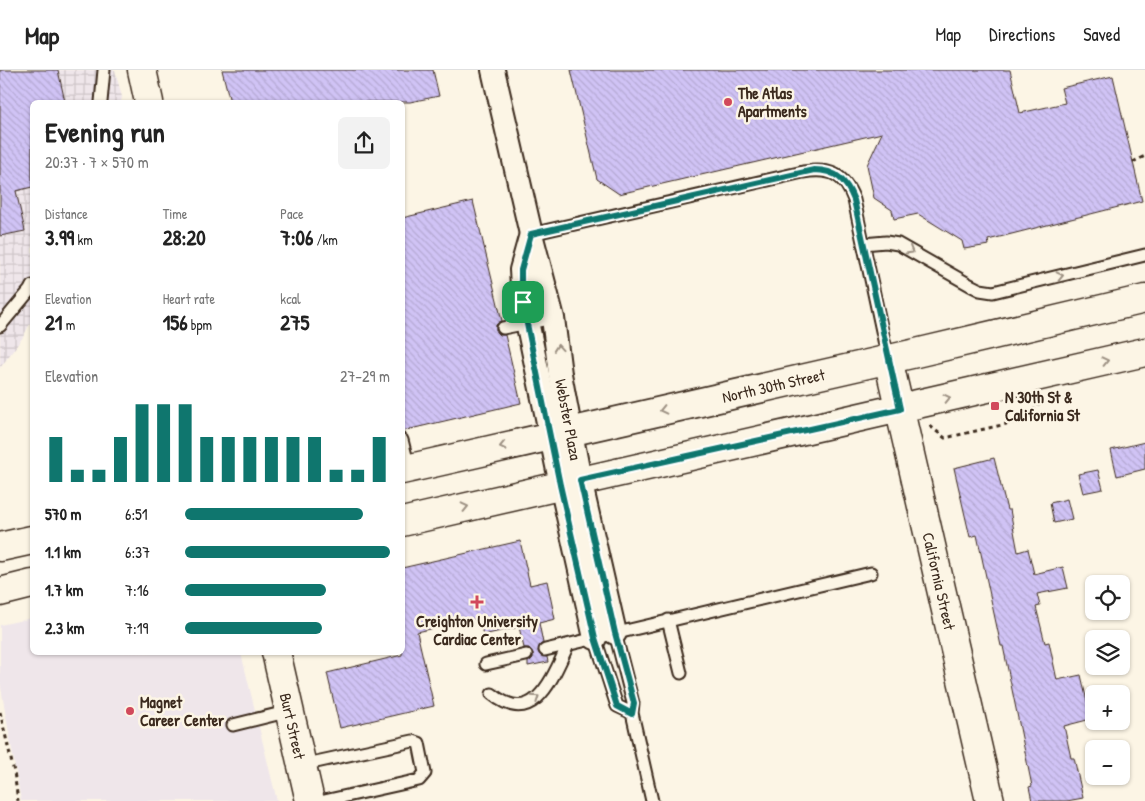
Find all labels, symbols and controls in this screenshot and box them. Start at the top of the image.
text: Map [25,19,59,51]
text: Map [936,22,961,47]
text: Directions [989,22,1055,47]
text: Saved [1083,22,1120,47]
place label: The Atlas Apartments [737,82,808,123]
marker: The Atlas Apartments [722,96,734,108]
text: Evening run [45,113,165,151]
button: share [338,117,390,169]
text: 20:37 · 7 × 570 m [45,151,149,173]
text: Distance [45,204,88,223]
text: Time [163,204,187,223]
text: Pace [280,204,304,223]
text: 3.99 [45,223,74,252]
text: 28:20 [163,223,206,252]
text: 7:06 [280,223,313,252]
text: km [74,230,93,249]
text: /km [313,230,338,249]
one-way arrow [904,244,913,254]
one-way arrow [1056,271,1065,282]
pin [502,281,544,323]
icon: arrive [509,288,537,316]
text: Elevation [45,289,92,308]
text: Heart rate [163,289,215,308]
text: kcal [280,289,301,308]
text: 21 [45,308,62,337]
text: 156 [163,308,188,337]
text: 275 [280,308,309,337]
text: m [62,315,75,334]
text: bpm [188,315,212,334]
one-way arrow [552,344,563,352]
one-way arrow [1101,356,1110,367]
street label: North 30th Street [720,363,827,408]
text: Elevation [45,365,98,387]
text: 27–29 m [340,365,390,387]
street label: Webster Plaza [550,377,587,462]
place label: N 30th St & California St [1005,386,1080,426]
one-way arrow [943,393,951,404]
marker: N 30th St & California St [989,400,1001,412]
one-way arrow [658,404,667,415]
one-way arrow [499,440,508,451]
one-way arrow [461,502,470,513]
text: 570 m [45,503,81,525]
text: 6:51 [125,503,148,525]
street label: California Street [917,530,961,633]
text: 1.1 km [45,541,81,563]
text: 6:37 [125,541,150,563]
map controls [1085,575,1130,785]
button: locate [1085,575,1130,620]
text: 1.7 km [45,579,83,601]
text: 7:16 [125,579,149,601]
marker: Creighton University Cardiac Center [470,595,484,609]
place label: Creighton University Cardiac Center [416,610,538,650]
text: 2.3 km [45,617,84,639]
text: 7:19 [125,617,148,639]
button: layers [1085,630,1130,675]
button: + [1085,685,1130,730]
place label: Magnet Career Center [140,691,225,731]
street label: Burt Street [275,691,311,762]
one-way arrow [530,695,540,704]
marker: Magnet Career Center [124,705,136,717]
button: − [1085,740,1130,785]

